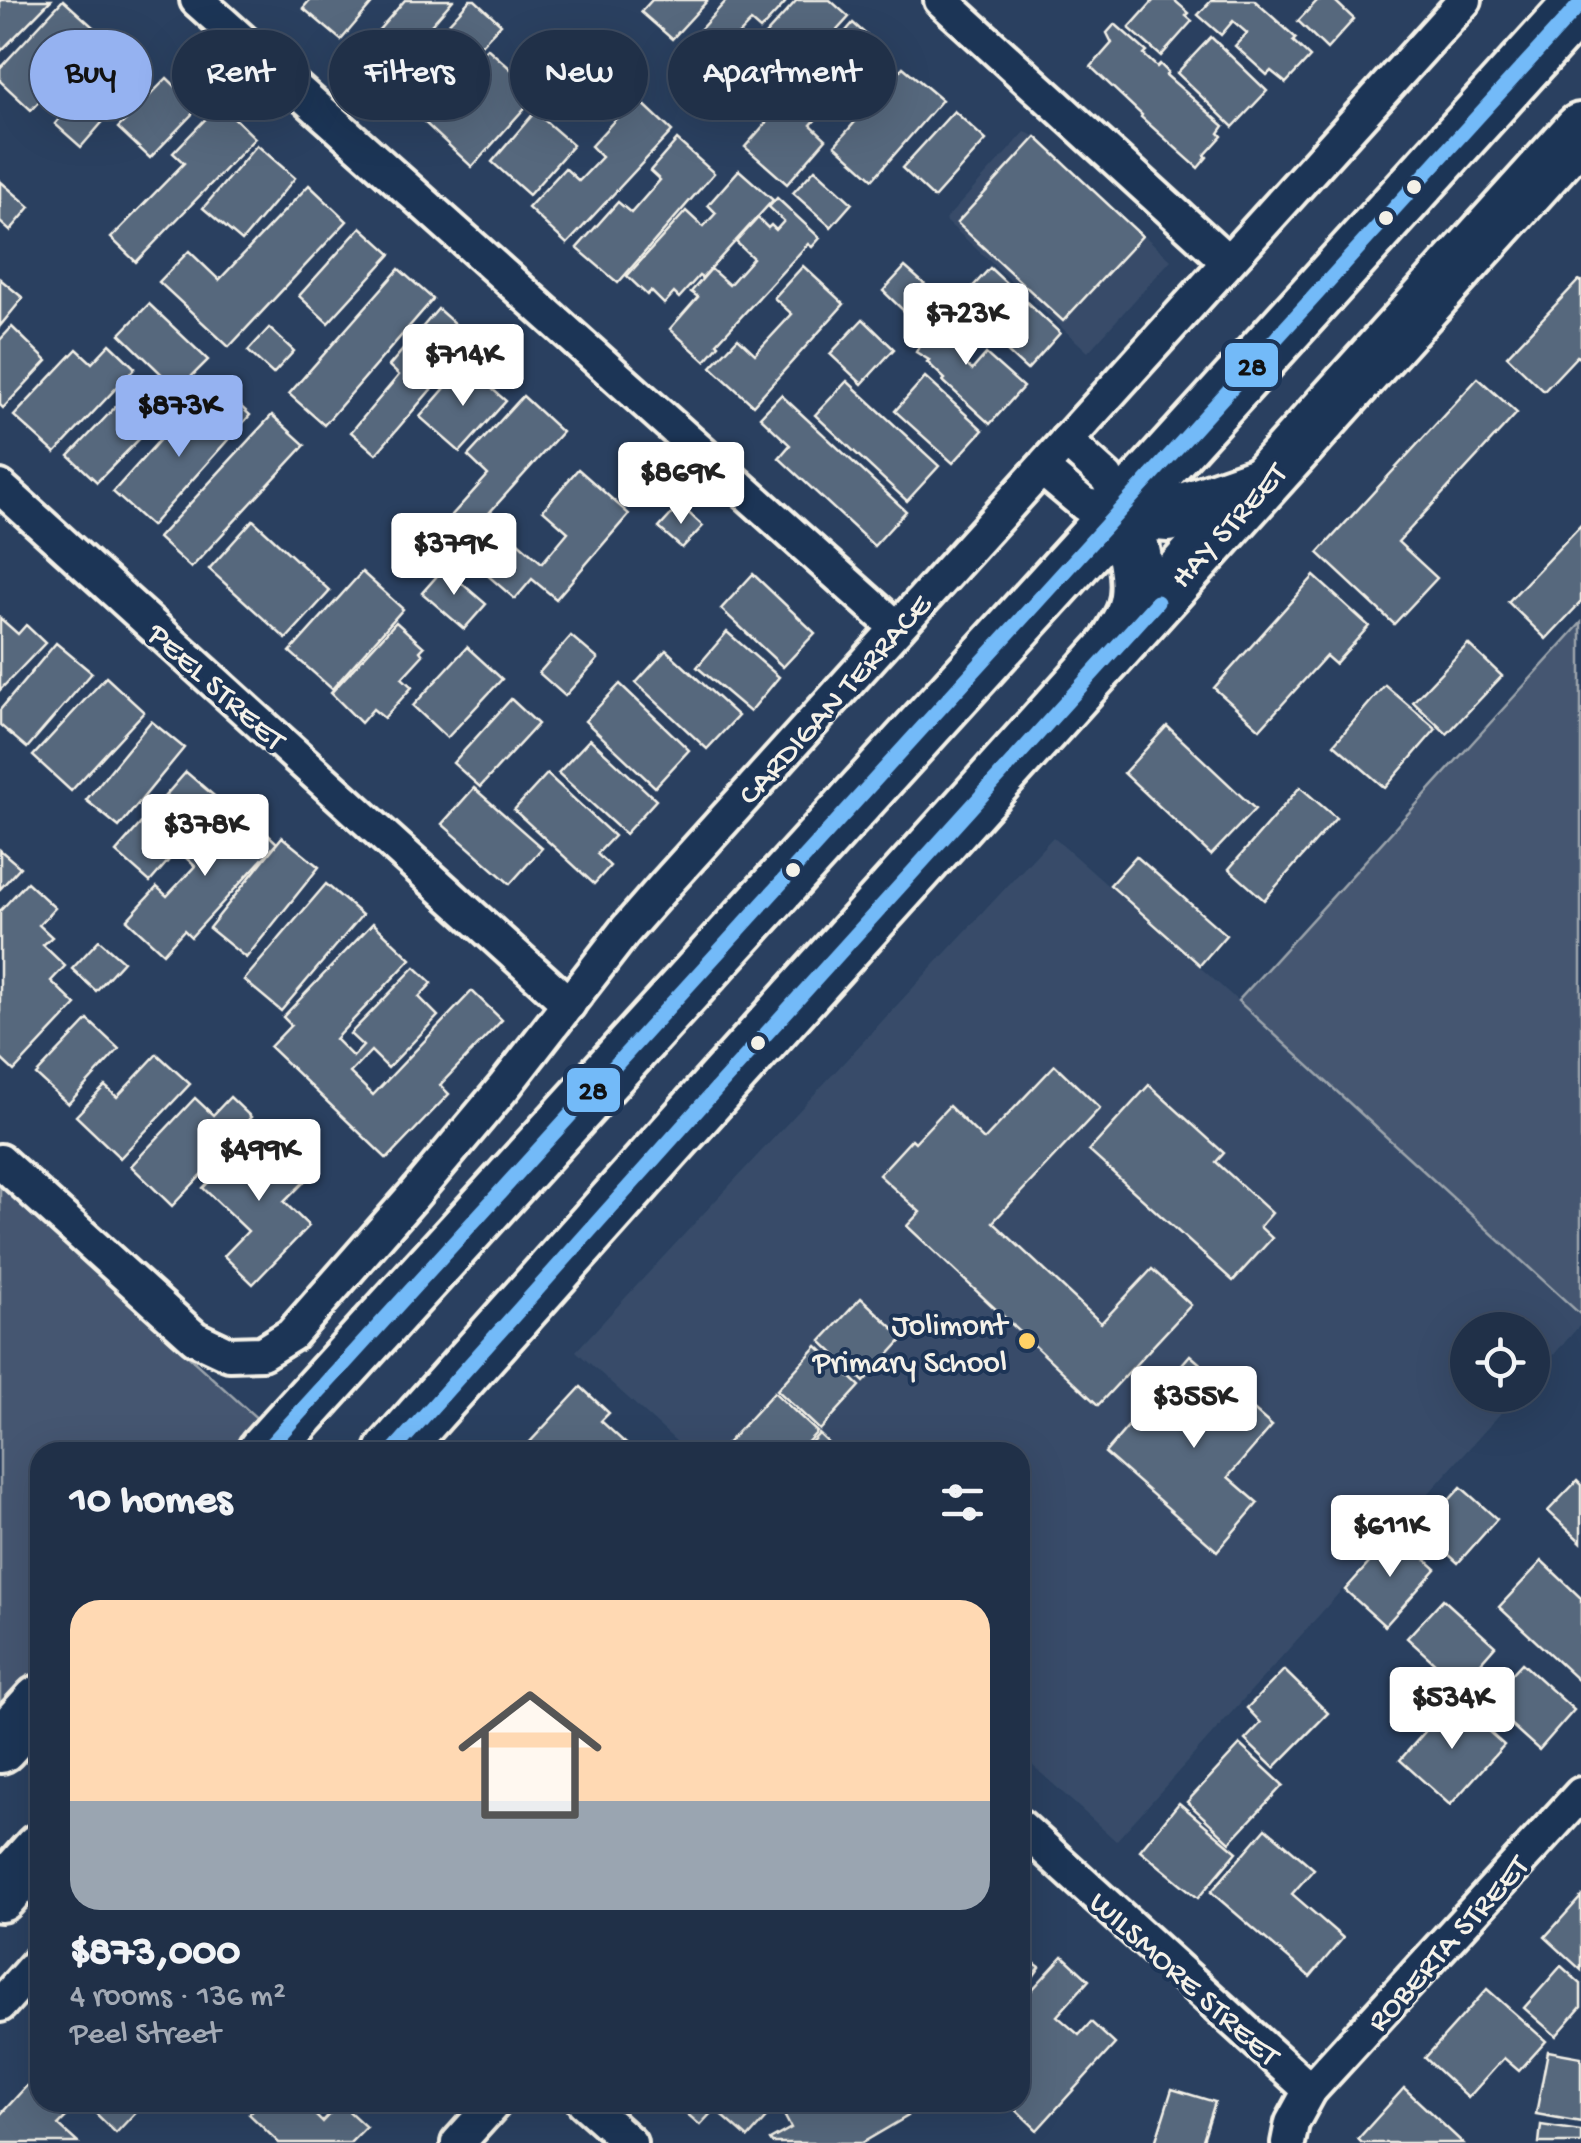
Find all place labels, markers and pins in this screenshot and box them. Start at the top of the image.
unlabelled marker [1404,177,1424,197]
unlabelled marker [1376,208,1396,228]
pin: $723K [896,283,1036,368]
pin: $714K [393,324,533,409]
pin: $873K [109,375,249,460]
pin: $869K [611,442,751,527]
pin: $379K [384,513,524,598]
pin: $378K [135,794,275,879]
unlabelled marker [783,860,803,880]
unlabelled marker [748,1033,768,1053]
pin: $499K [189,1119,329,1204]
place label: Jolimont Primary School [812,1309,1010,1384]
marker: Jolimont Primary School [1016,1330,1038,1352]
pin: $355K [1124,1366,1264,1451]
pin: $611K [1320,1495,1460,1580]
pin: $534K [1382,1667,1522,1752]

